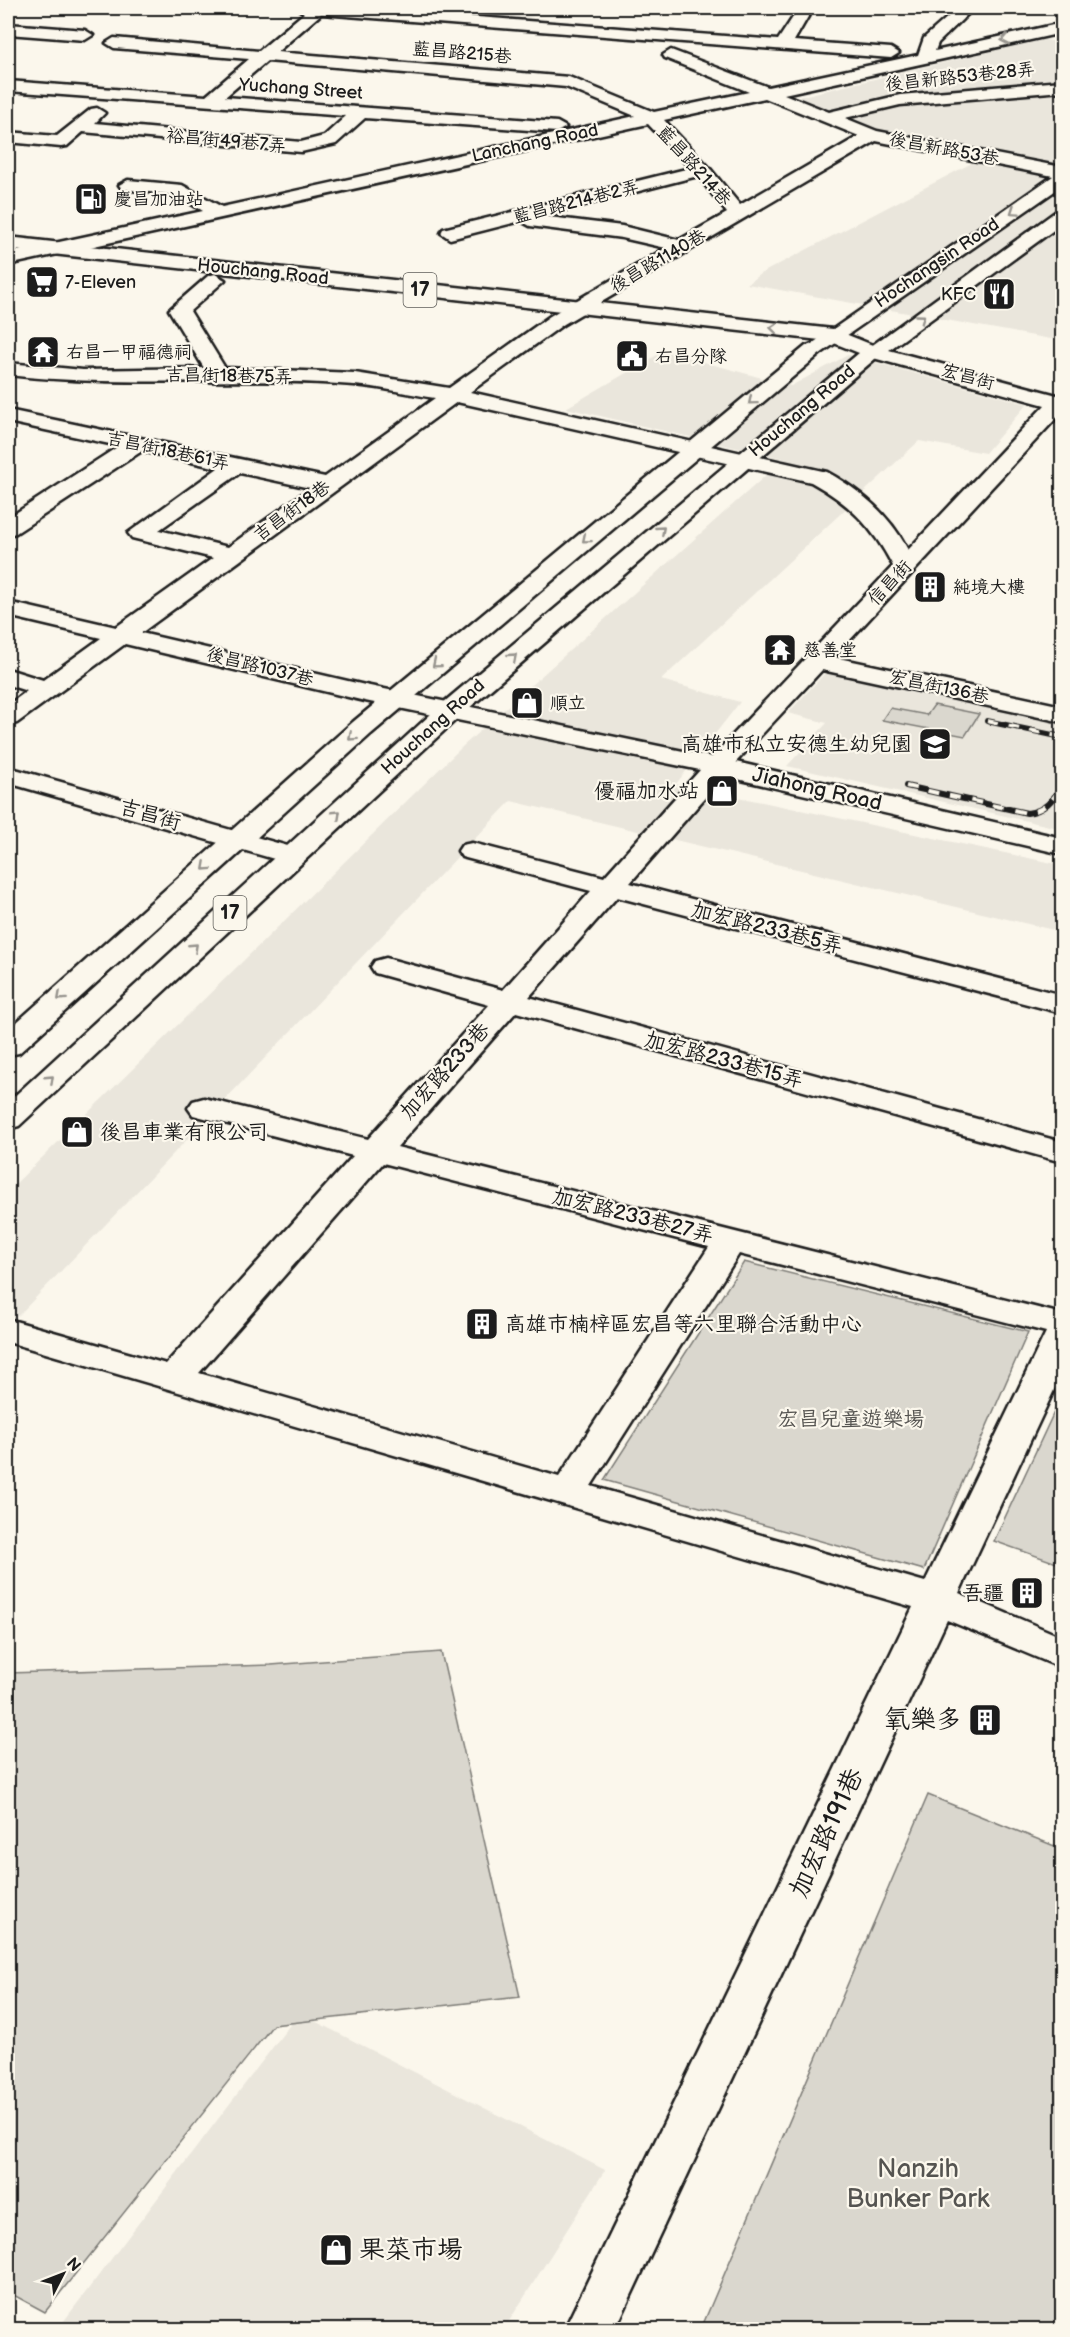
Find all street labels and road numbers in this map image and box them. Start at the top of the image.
street label: 藍昌路215巷 [411,38,513,68]
street label: 後昌新路53巷28弄 [884,59,1036,95]
street label: Yuchang Street [238,74,364,104]
street label: Lanchang Road [470,119,600,167]
street label: 藍昌路214巷 [653,122,735,210]
street label: 裕昌街49巷7弄 [165,125,287,157]
street label: 後昌新路53巷 [887,128,1001,170]
street label: 藍昌路214巷2弄 [511,176,641,228]
street label: Hochangsin Road [871,214,1003,312]
street label: 後昌路1140巷 [606,225,710,297]
street label: Houchang Road [196,255,330,289]
road number: 17 [404,273,436,307]
street label: 宏昌街 [939,360,997,394]
street label: Houchang Road [745,361,859,461]
street label: 吉昌街18巷75弄 [166,364,292,388]
street label: 吉昌街18巷61弄 [104,428,232,474]
street label: 吉昌街18巷 [250,476,334,546]
street label: 信昌街 [864,556,916,610]
street label: 後昌路1037巷 [204,644,316,690]
street label: 宏昌街136巷 [887,666,991,708]
street label: Houchang Road [377,675,489,779]
street label: Jiahong Road [750,762,884,816]
street label: 吉昌街 [116,794,184,836]
road number: 17 [214,896,246,930]
street label: 加宏路233巷5弄 [689,897,845,959]
street label: 加宏路233巷 [395,1017,495,1125]
street label: 加宏路233巷15弄 [642,1027,806,1093]
street label: 加宏路233巷27弄 [550,1184,716,1248]
street label: 加宏路191巷 [784,1763,870,1903]

